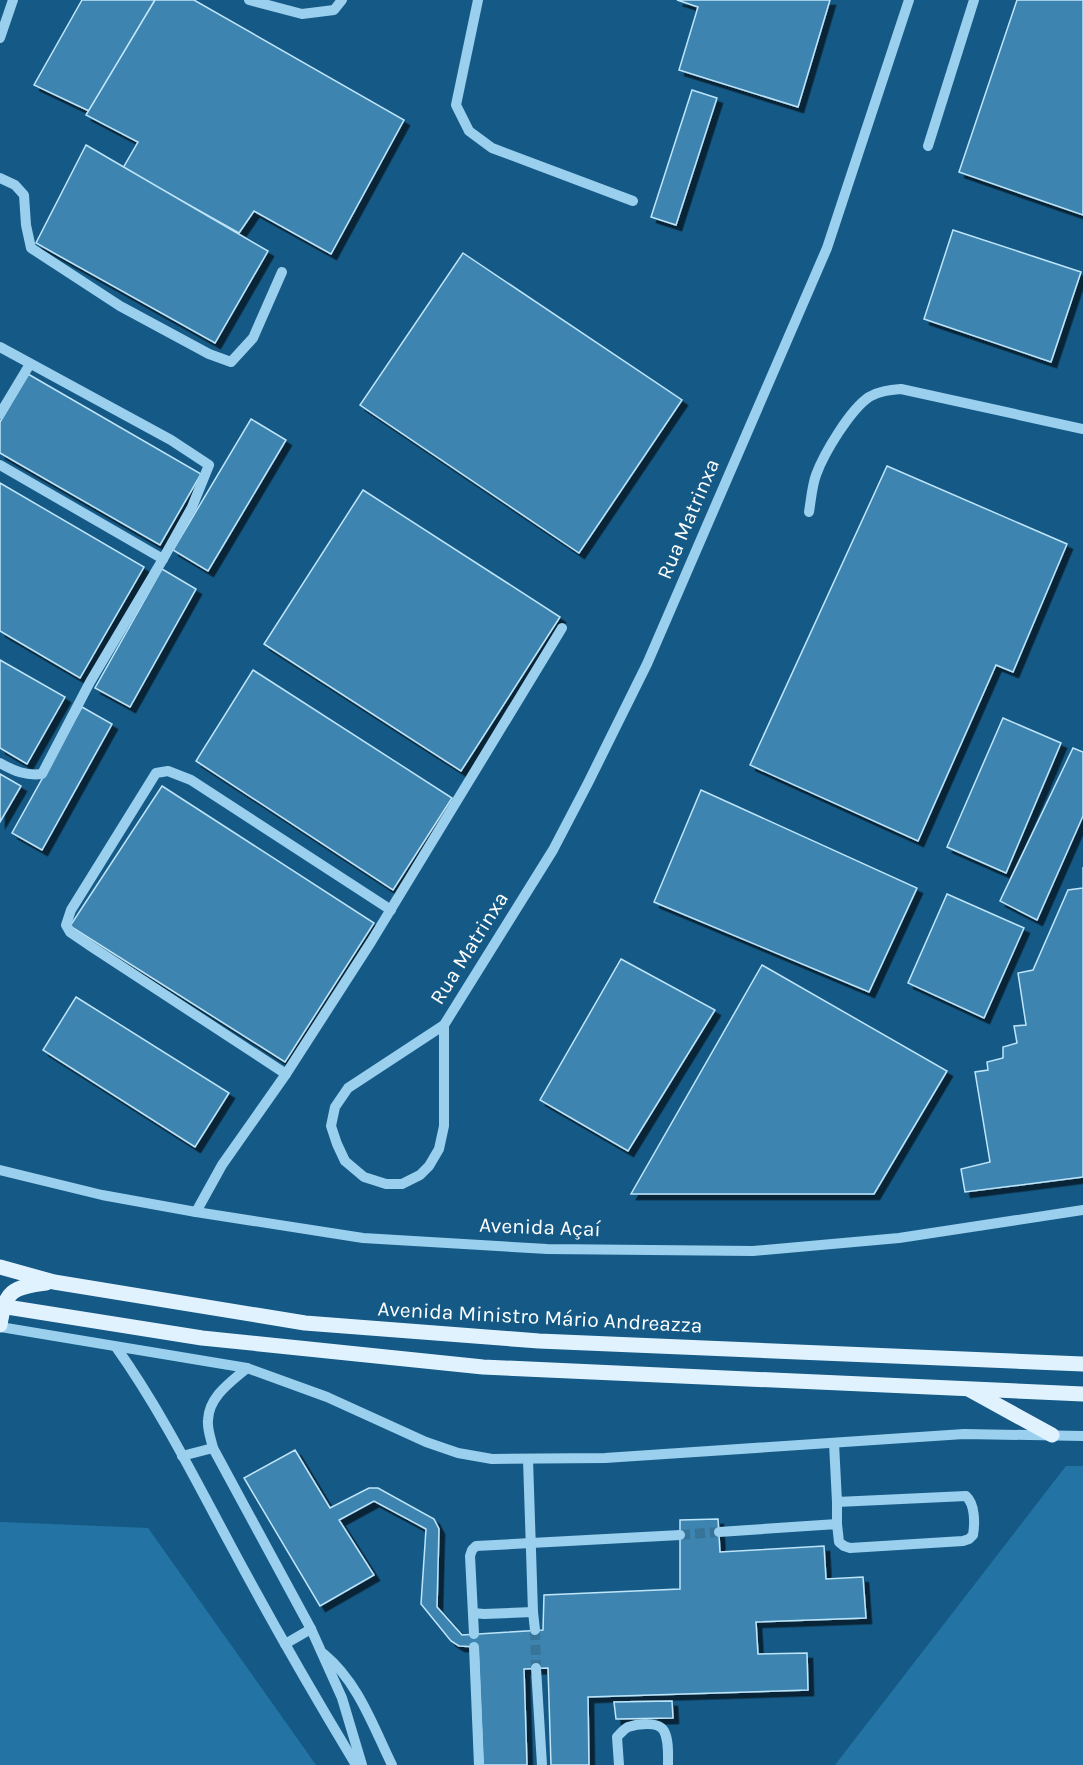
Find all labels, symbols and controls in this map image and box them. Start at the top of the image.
street label: Rua Matrinxa [652,455,724,583]
street label: Rua Matrinxa [425,887,513,1009]
street label: Avenida Açaí [479,1213,602,1241]
street label: Avenida Ministro Mário Andreazza [377,1297,703,1337]

